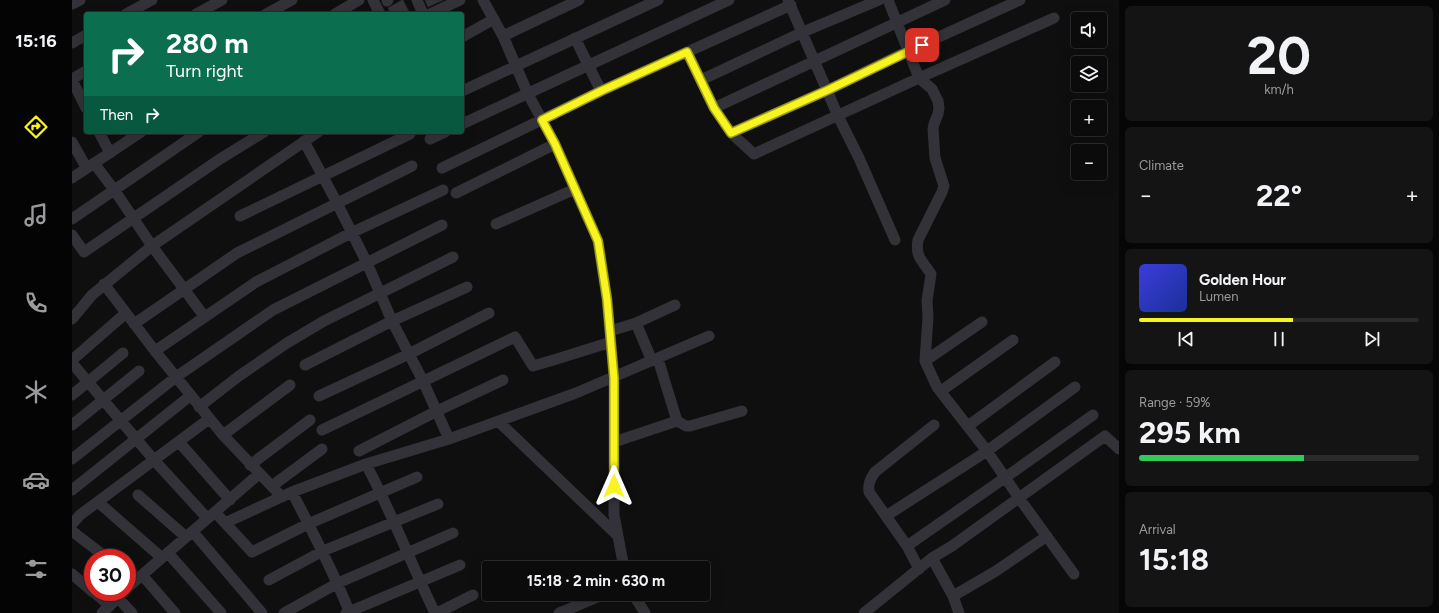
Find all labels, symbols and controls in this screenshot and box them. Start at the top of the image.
map controls [1071,12,1107,180]
button: sound [1071,12,1107,48]
text: 20 [1247,25,1311,87]
text: 280 m [166,26,249,60]
icon: right [100,28,152,80]
pin [905,28,939,62]
text: 15:16 [15,30,57,52]
icon: arrive [911,34,933,56]
button: layers [1071,56,1107,92]
text: Turn right [166,60,243,82]
text: km/h [1264,82,1294,97]
button: + [1071,100,1107,136]
icon: right [141,104,163,126]
text: Then [100,106,133,124]
icon: directions [22,113,50,141]
button: − [1071,144,1107,180]
text: Climate [1139,158,1184,173]
text: 22° [1256,177,1302,214]
text: − [1139,182,1153,209]
text: + [1405,182,1419,209]
icon: music [22,201,50,229]
text: Golden Hour [1199,271,1286,289]
icon: phone [22,289,50,317]
text: Lumen [1199,289,1238,304]
icon: previous [1175,328,1197,350]
icon: pause [1268,328,1290,350]
icon: next [1361,328,1383,350]
icon: climate [22,378,50,406]
text: Range · 59% [1139,395,1211,410]
text: 295 km [1139,414,1241,451]
position arrow [593,465,635,507]
icon: car [22,466,50,494]
text: Arrival [1139,522,1176,537]
text: 15:18 [1139,541,1209,578]
speed limit sign: 30 [84,549,136,601]
icon: filters [22,555,50,583]
text: 15:18 · 2 min · 630 m [527,572,665,590]

